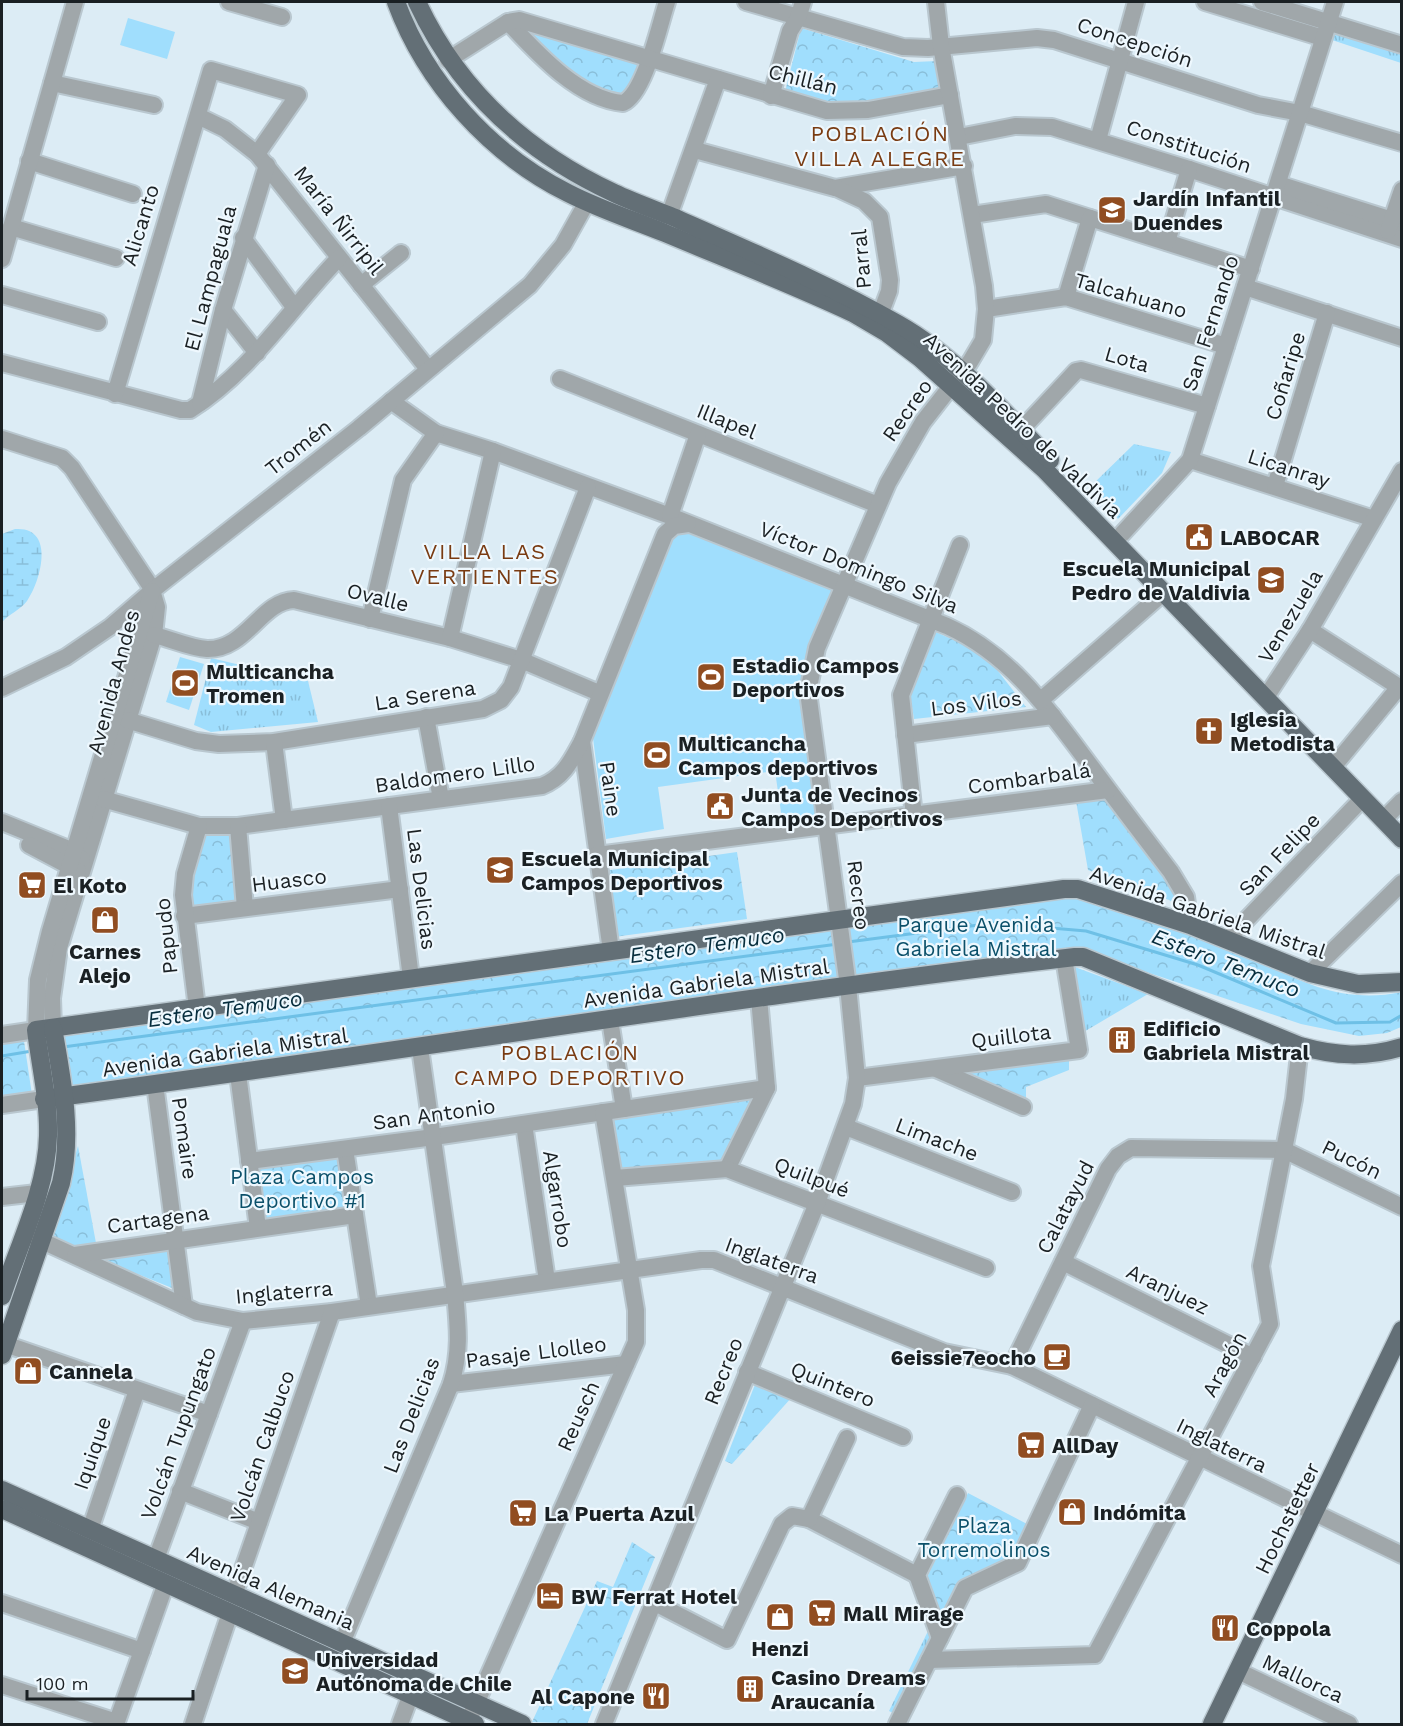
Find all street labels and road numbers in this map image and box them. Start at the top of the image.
street label: Concepción [1074,12,1196,72]
street label: Chillán [766,58,840,100]
street label: Constitución [1123,114,1255,178]
street label: María Ñirripil [289,161,390,280]
street label: Alicanto [116,181,164,269]
street label: El Lampaguala [179,202,242,354]
street label: Parral [846,228,876,290]
street label: San Fernando [1176,252,1244,394]
street label: Talcahuano [1072,267,1190,323]
street label: Avenida Pedro de Valdivia [919,327,1127,524]
street label: Coñaripe [1260,329,1310,423]
street label: Lota [1102,341,1152,377]
street label: Recreo [877,374,937,446]
street label: Illapel [693,398,761,445]
street label: Tromén [260,413,336,481]
street label: Licanray [1245,443,1334,493]
street label: Víctor Domingo Silva [756,516,962,618]
street label: Venezuela [1252,565,1328,667]
street label: Ovalle [344,577,412,617]
street label: Avenida Andes [82,607,144,757]
street label: La Serena [373,675,477,715]
street label: Los Vilos [929,685,1023,721]
street label: Baldomero Lillo [373,750,537,798]
street label: Combarbalá [966,757,1092,799]
street label: Paine [595,760,627,818]
street label: San Felipe [1233,807,1325,901]
street label: Las Delicias [402,827,442,951]
street label: Recreo [842,859,876,931]
street label: Avenida Gabriela Mistral [1087,860,1330,964]
street label: Huasco [250,863,328,897]
street label: Papudo [150,897,182,975]
street label: Avenida Gabriela Mistral [581,953,831,1013]
street label: Quillota [970,1019,1052,1053]
street label: Avenida Gabriela Mistral [100,1022,350,1082]
street label: San Antonio [371,1093,497,1135]
street label: Pomaire [167,1095,203,1181]
street label: Limache [892,1112,982,1166]
street label: Pucón [1318,1134,1386,1184]
street label: Algarrobo [538,1148,578,1250]
street label: Quilpué [771,1151,853,1203]
street label: Calatayud [1031,1156,1099,1258]
street label: Cartagena [105,1199,211,1239]
street label: Inglaterra [722,1232,822,1289]
street label: Aranjuez [1123,1258,1213,1320]
street label: Inglaterra [234,1275,334,1309]
street label: Aragón [1196,1327,1252,1401]
street label: Pasaje Llolleo [464,1331,608,1373]
street label: Recreo [698,1334,748,1408]
street label: Volcán Tupungato [135,1343,221,1523]
street label: Las Delicias [377,1353,445,1477]
street label: Quintero [787,1356,879,1412]
street label: Volcán Calbuco [224,1367,300,1525]
street label: Reusch [551,1377,605,1455]
street label: Inglaterra [1173,1412,1272,1478]
street label: Iquique [68,1413,116,1493]
street label: Hochstetter [1249,1458,1325,1578]
street label: Avenida Alemania [183,1539,359,1635]
street label: Mallorca [1258,1648,1348,1708]

